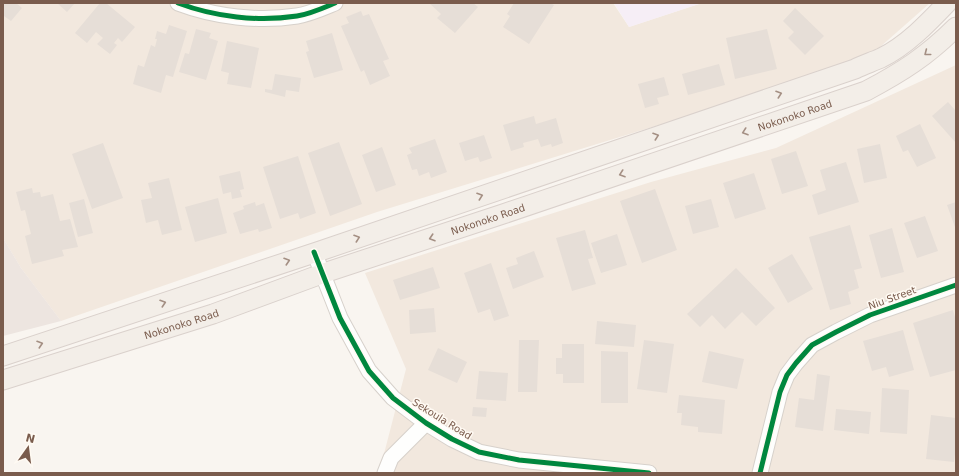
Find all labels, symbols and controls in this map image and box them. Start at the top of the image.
one-way arrow [925,49,932,56]
one-way arrow [776,90,783,99]
street label: Nokonoko Road [756,97,833,133]
one-way arrow [741,127,748,136]
one-way arrow [653,132,660,141]
one-way arrow [618,169,625,178]
one-way arrow [476,192,483,201]
street label: Nokonoko Road [449,201,526,236]
one-way arrow [429,233,436,241]
one-way arrow [353,234,360,243]
one-way arrow [283,258,290,266]
street label: Niu Street [867,284,918,312]
one-way arrow [160,299,167,307]
street label: Nokonoko Road [143,307,220,341]
one-way arrow [36,340,43,348]
street label: Sekoula Road [410,396,474,442]
north arrow [8,428,48,468]
text: N [24,431,36,446]

